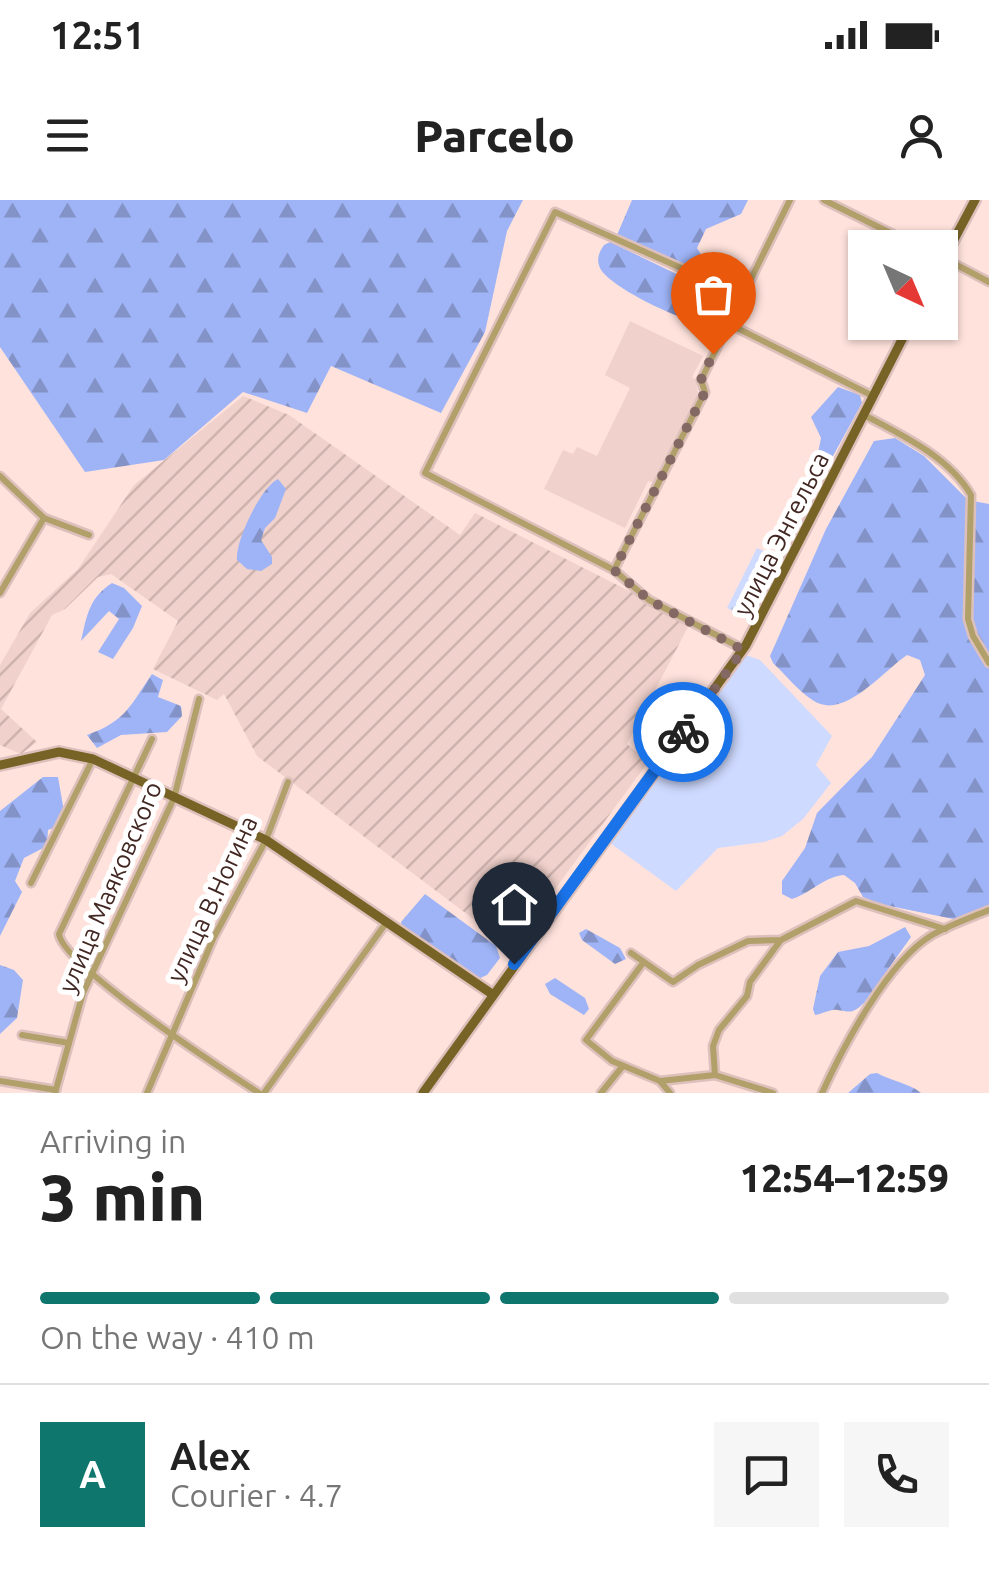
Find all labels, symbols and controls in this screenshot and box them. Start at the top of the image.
text: 12:51 [50,14,145,56]
icon: menu [40,108,95,163]
icon: person [894,108,949,163]
text: Parcelo [414,110,575,161]
north arrow [848,230,958,340]
map controls [848,230,958,340]
pin [671,252,756,355]
icon: bag [686,267,741,322]
street label: улица Энгельса [728,447,834,621]
courier [633,682,733,782]
icon: bike [656,705,711,760]
street label: улица Маяковского [53,777,167,997]
street label: улица В.Ногина [161,811,263,987]
pin [472,862,557,965]
icon: home [487,877,542,932]
text: Arriving in [40,1123,186,1159]
text: 12:54–12:59 [740,1157,949,1199]
text: 3 min [40,1160,205,1233]
text: On the way · 410 m [40,1319,315,1355]
button: chat [714,1422,819,1527]
button: phone [844,1422,949,1527]
text: Alex [170,1435,251,1477]
text: A [79,1453,106,1495]
text: Courier · 4.7 [170,1477,343,1513]

